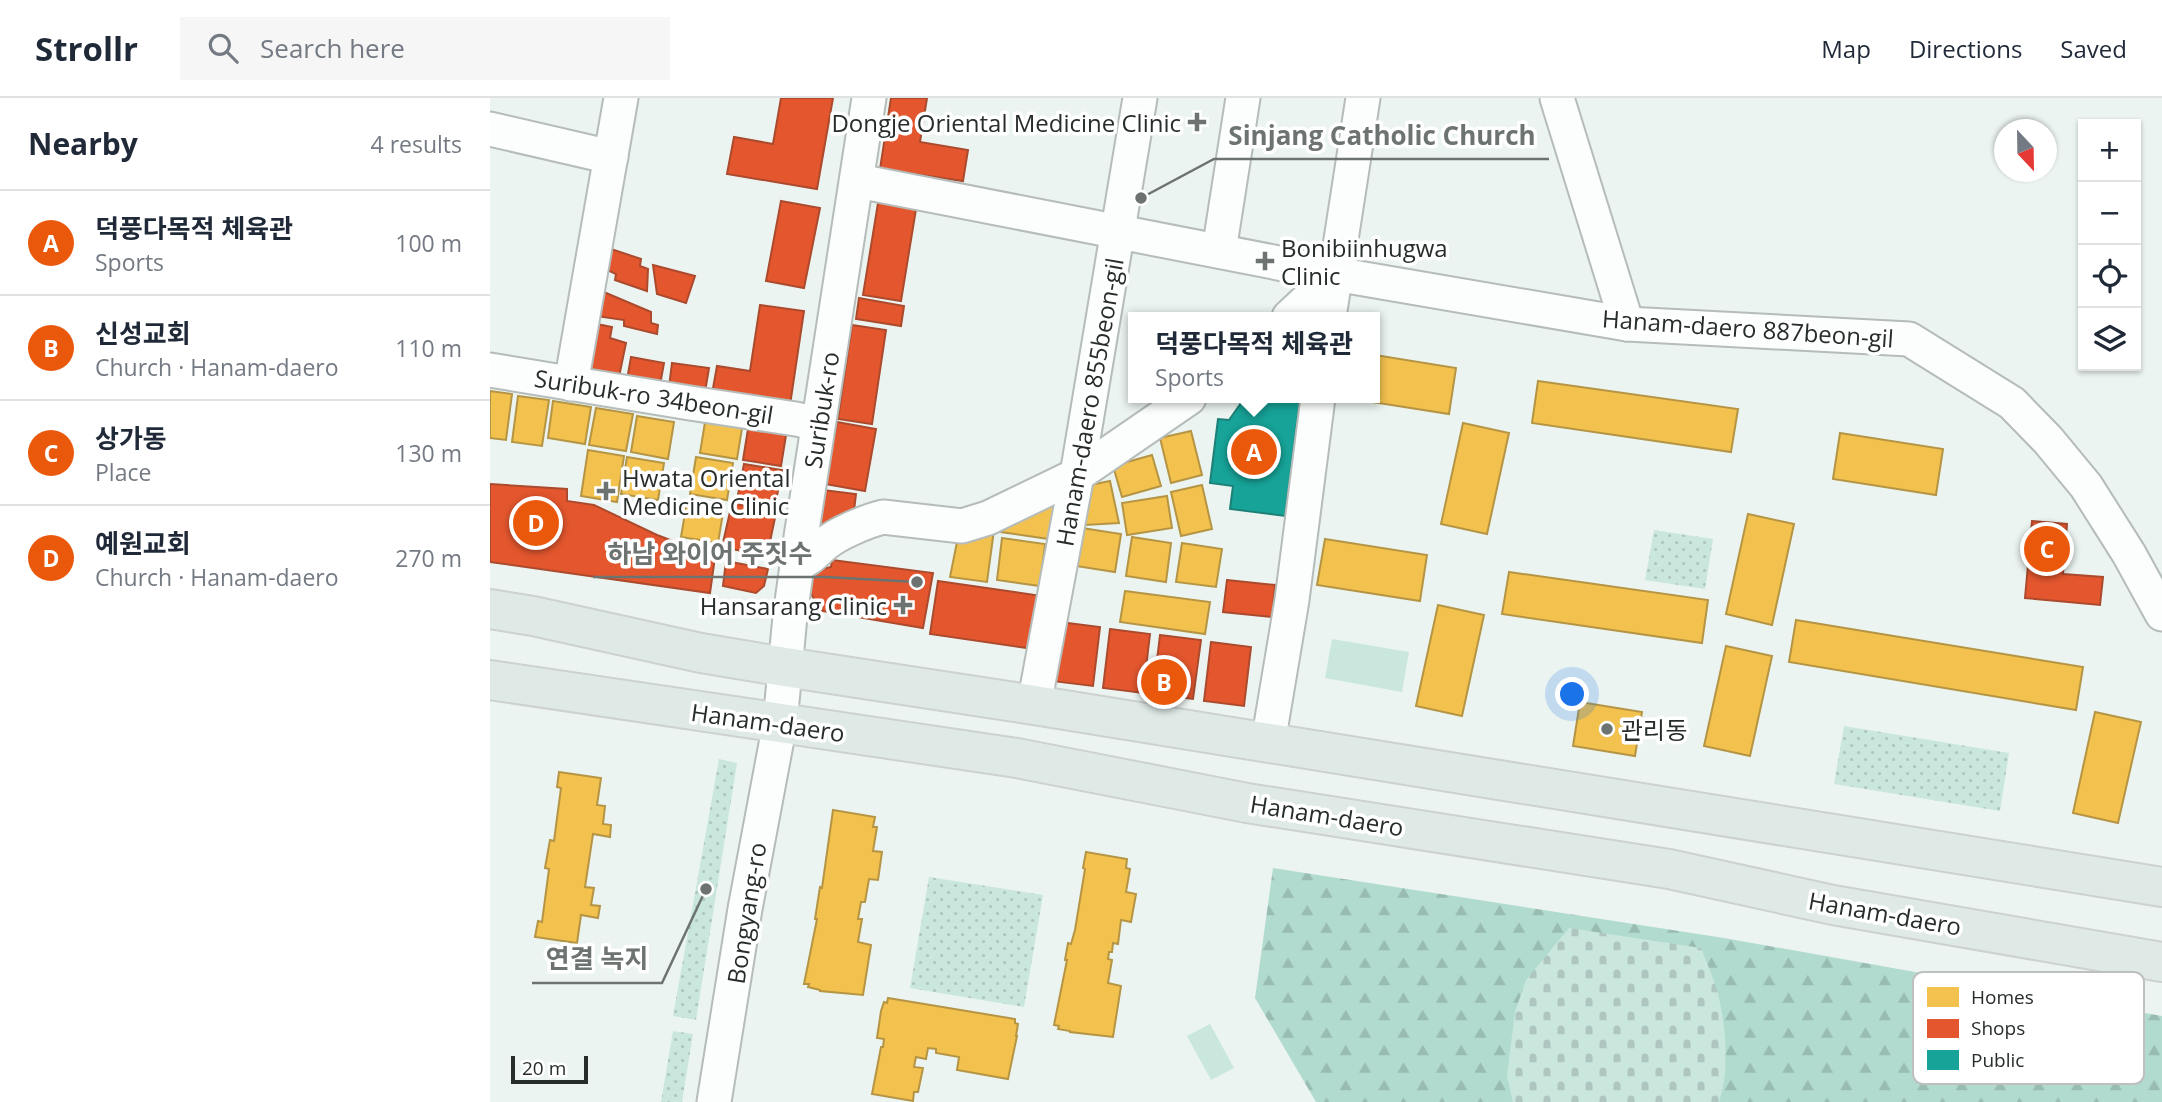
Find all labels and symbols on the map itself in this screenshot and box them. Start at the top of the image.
place label: Dongje Oriental Medicine Clinic [831,106,1181,139]
marker: Dongje Oriental Medicine Clinic [1187,112,1207,132]
callout: Sinjang Catholic Church [1214,112,1549,159]
text: Sinjang Catholic Church [1228,117,1536,153]
north arrow [1994,119,2057,182]
place label: Bonibiinhugwa Clinic [1281,231,1448,292]
marker: Bonibiinhugwa Clinic [1255,251,1275,271]
street label: Hanam-daero 855beon-gil [1047,255,1131,549]
street label: Hanam-daero 887beon-gil [1601,301,1895,355]
street label: Suribuk-ro [795,349,847,471]
street label: Suribuk-ro 34beon-gil [532,361,776,431]
pin: A [1231,426,1277,478]
place label: Hwata Oriental Medicine Clinic [622,461,790,522]
marker: Hwata Oriental Medicine Clinic [596,481,616,501]
pin: D [513,497,559,549]
pin: C [2024,523,2070,575]
callout: 하남 와이어 주짓수 [593,530,826,577]
text: 하남 와이어 주짓수 [608,535,812,571]
place label: Hansarang Clinic [700,589,887,622]
marker: Hansarang Clinic [893,595,913,615]
pin: B [1141,656,1187,708]
your location [1555,677,1589,711]
street label: Hanam-daero [689,695,847,749]
place label: 관리동 [1621,713,1687,746]
marker: 관리동 [1599,721,1615,737]
street label: Hanam-daero [1248,787,1406,843]
street label: Bongyang-ro [719,840,773,986]
street label: Hanam-daero [1806,883,1964,943]
callout: 연결 녹지 [532,936,662,983]
text: 연결 녹지 [546,940,648,976]
legend [1913,972,2144,1084]
text: Homes [1971,984,2034,1010]
text: Shops [1971,1015,2025,1041]
text: Public [1971,1047,2024,1073]
scale bar [511,1053,588,1085]

